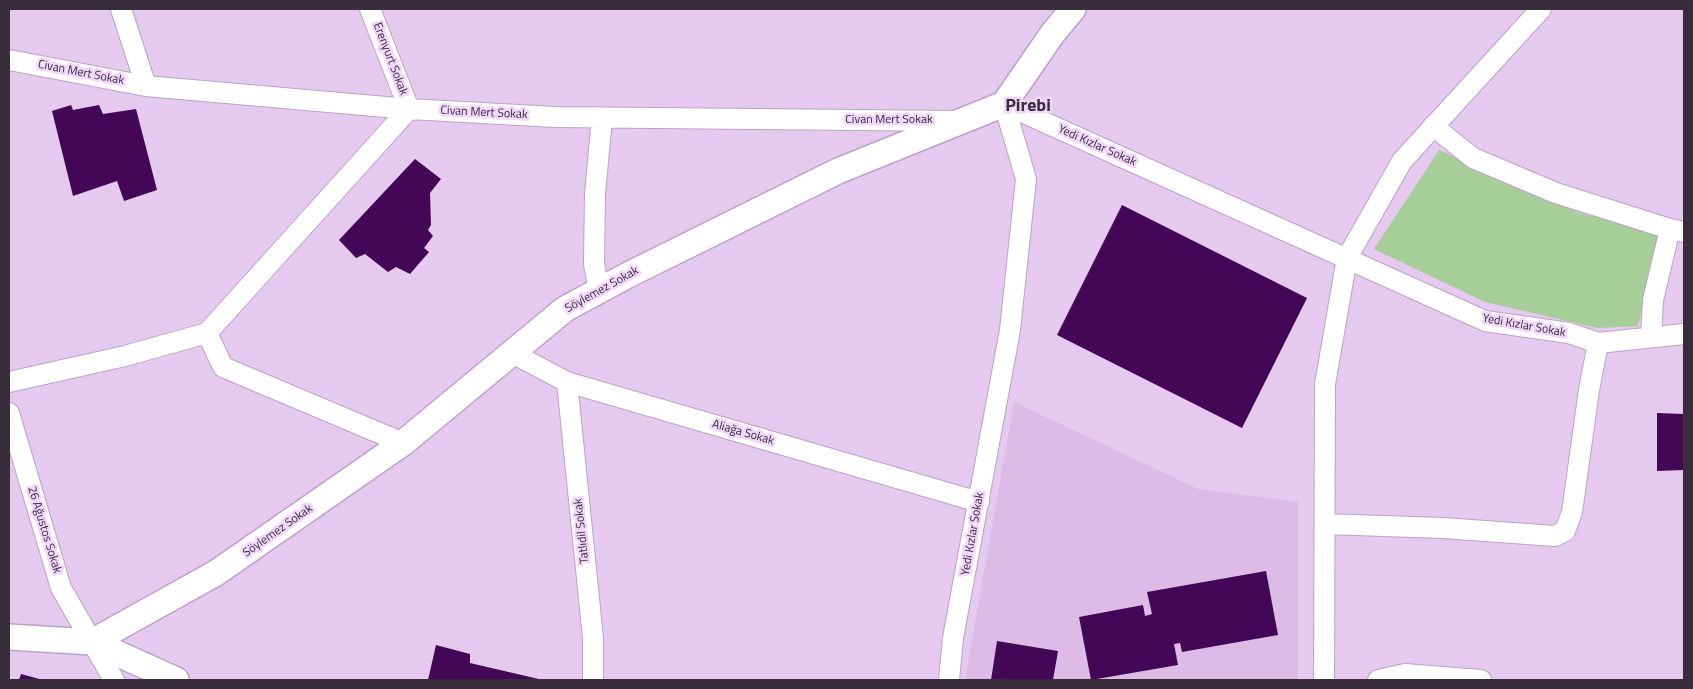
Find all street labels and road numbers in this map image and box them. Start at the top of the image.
street label: Erenyurt Sokak [370,21,410,97]
street label: Civan Mert Sokak [37,58,125,88]
street label: Civan Mert Sokak [440,104,528,122]
street label: Civan Mert Sokak [845,113,933,127]
street label: Yedi Kızlar Sokak [1056,122,1138,170]
street label: Söylemez Sokak [563,264,641,316]
street label: Yedi Kızlar Sokak [1481,312,1567,340]
street label: Aliağa Sokak [710,417,776,449]
street label: 26 Ağustos Sokak [24,485,64,575]
street label: Yedi Kızlar Sokak [959,491,987,577]
street label: Tatlıdil Sokak [571,498,593,564]
street label: Söylemez Sokak [240,502,316,560]

